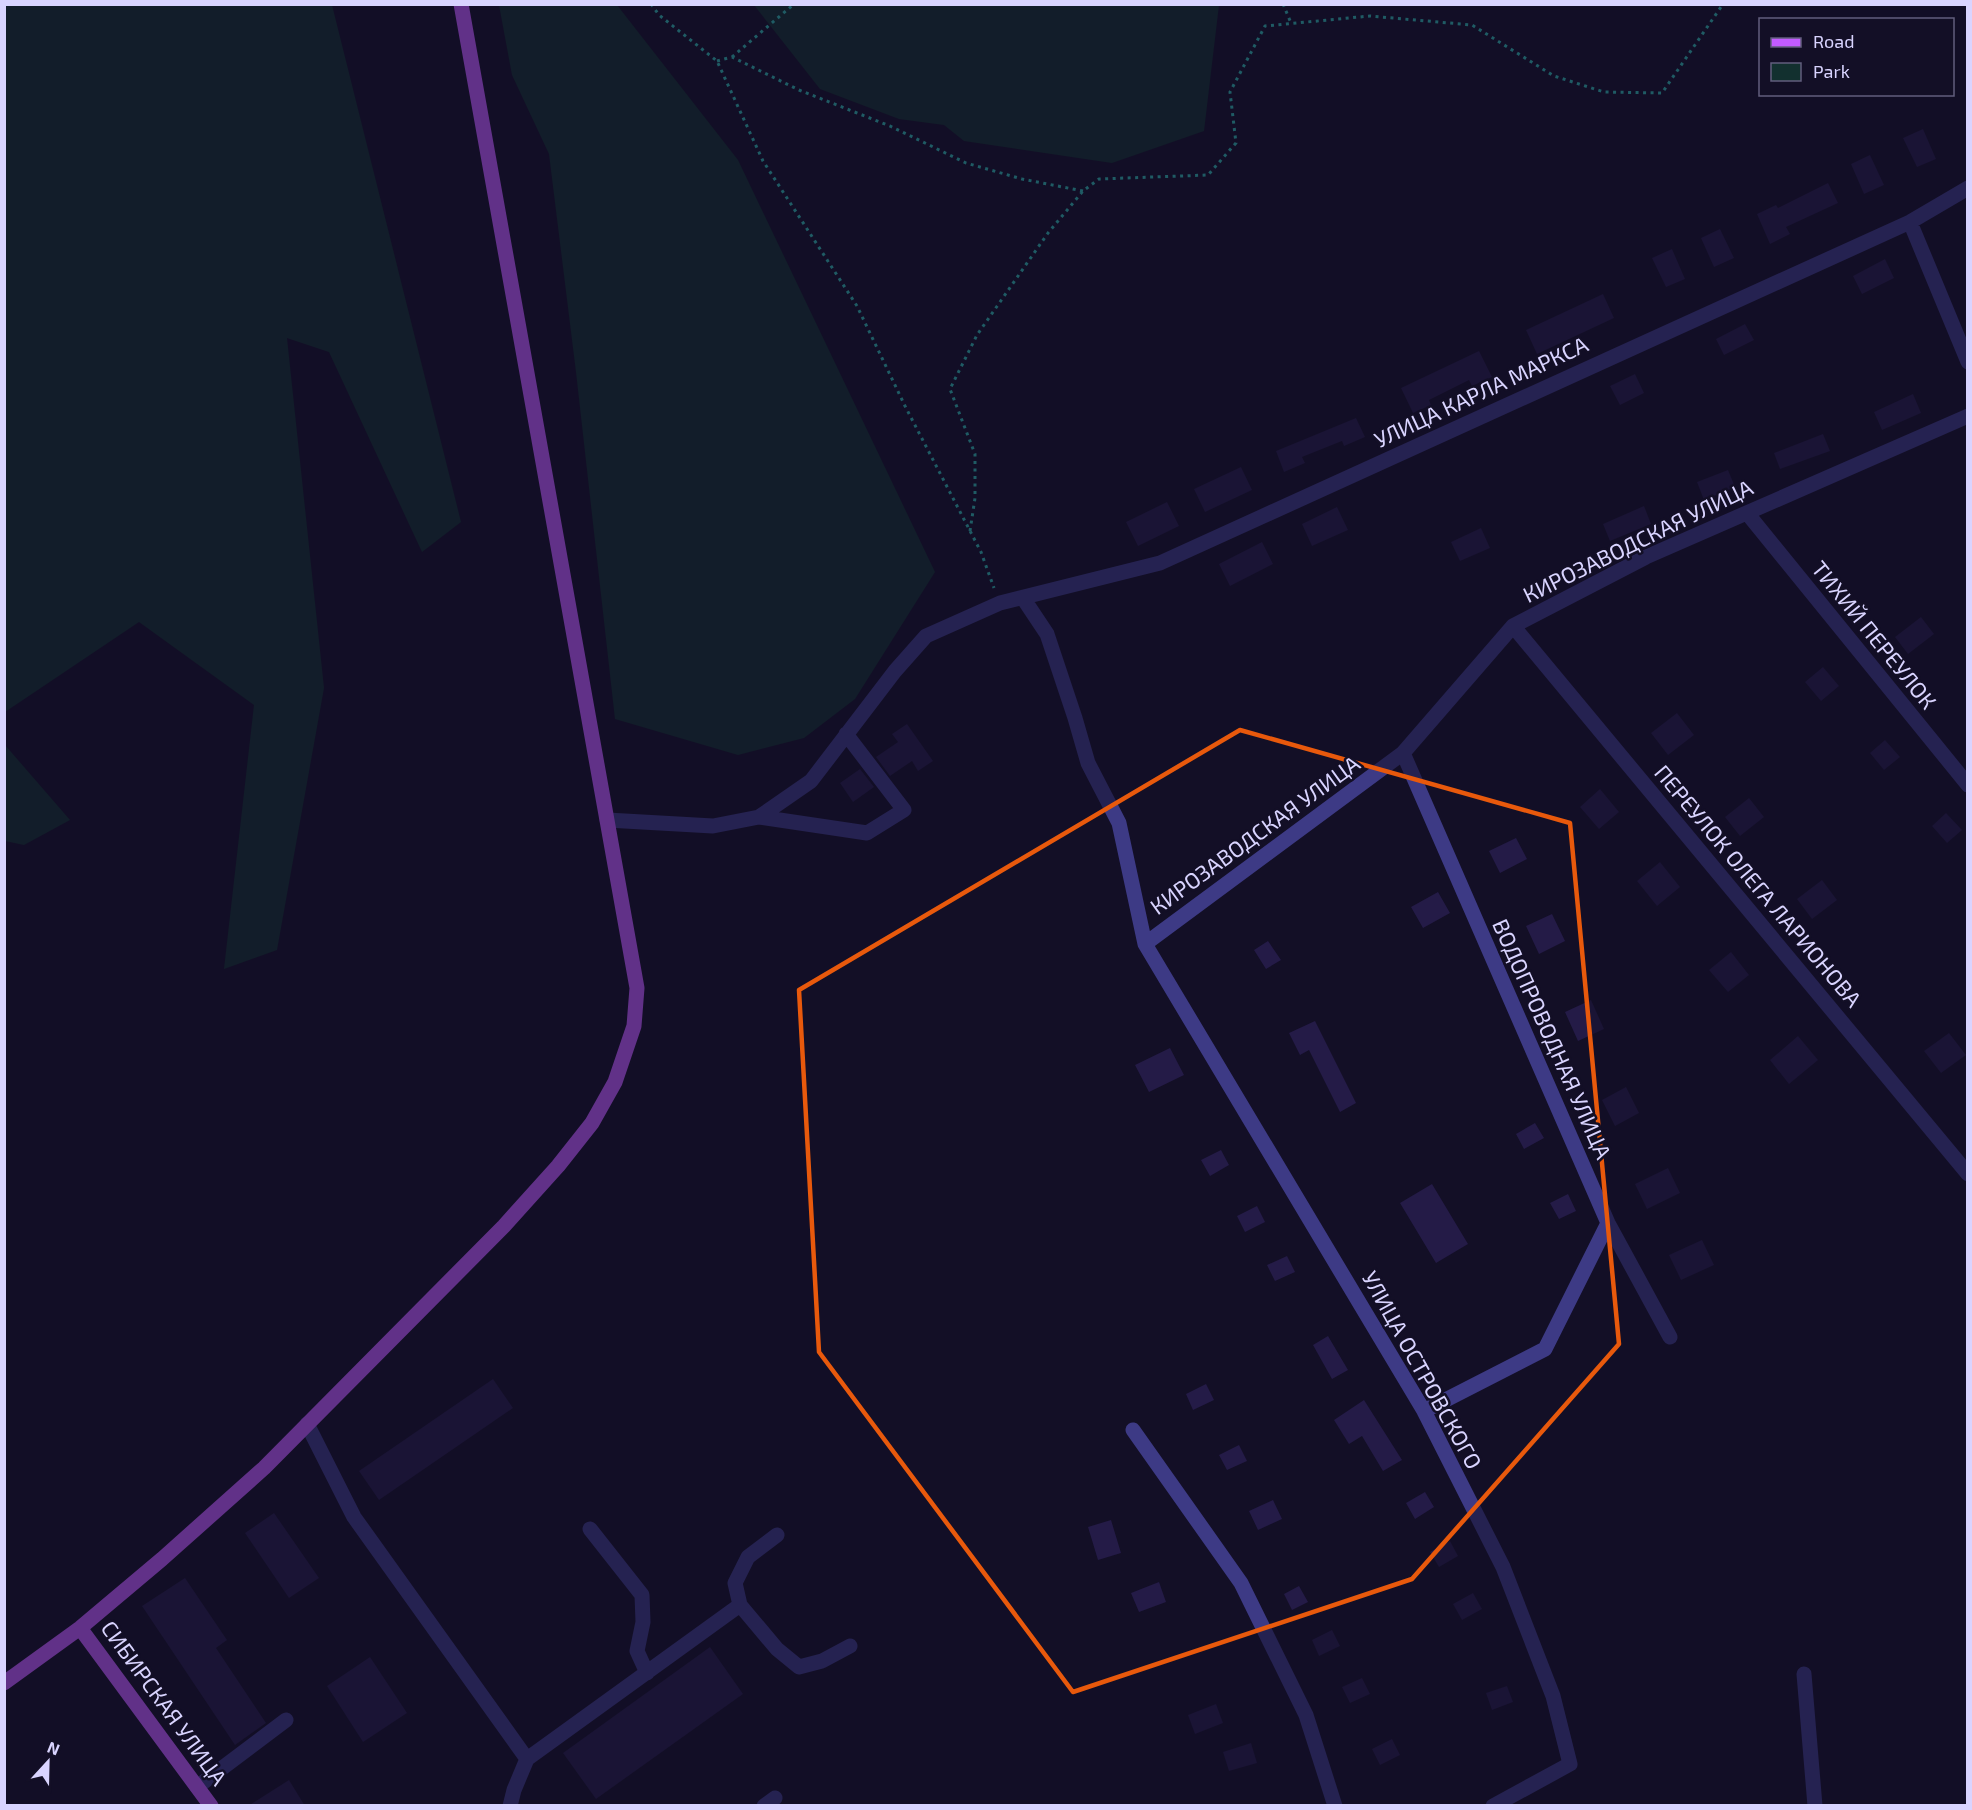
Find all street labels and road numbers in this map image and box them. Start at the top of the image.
street label: УЛИЦА КАРЛА МАРКСА [1370,330,1592,452]
street label: КИРОЗАВОДСКАЯ УЛИЦА [1518,473,1757,607]
street label: ТИХИЙ ПЕРЕУЛОК [1807,555,1942,714]
street label: КИРОЗАВОДСКАЯ УЛИЦА [1145,749,1364,919]
street label: ПЕРЕУЛОК ОЛЕГА ЛАРИОНОВА [1650,759,1868,1012]
street label: ВОДОПРОВОДНАЯ УЛИЦА [1488,915,1618,1163]
street label: УЛИЦА ОСТРОВСКОГО [1358,1266,1488,1473]
street label: СИБИРСКАЯ УЛИЦА [96,1615,233,1790]

